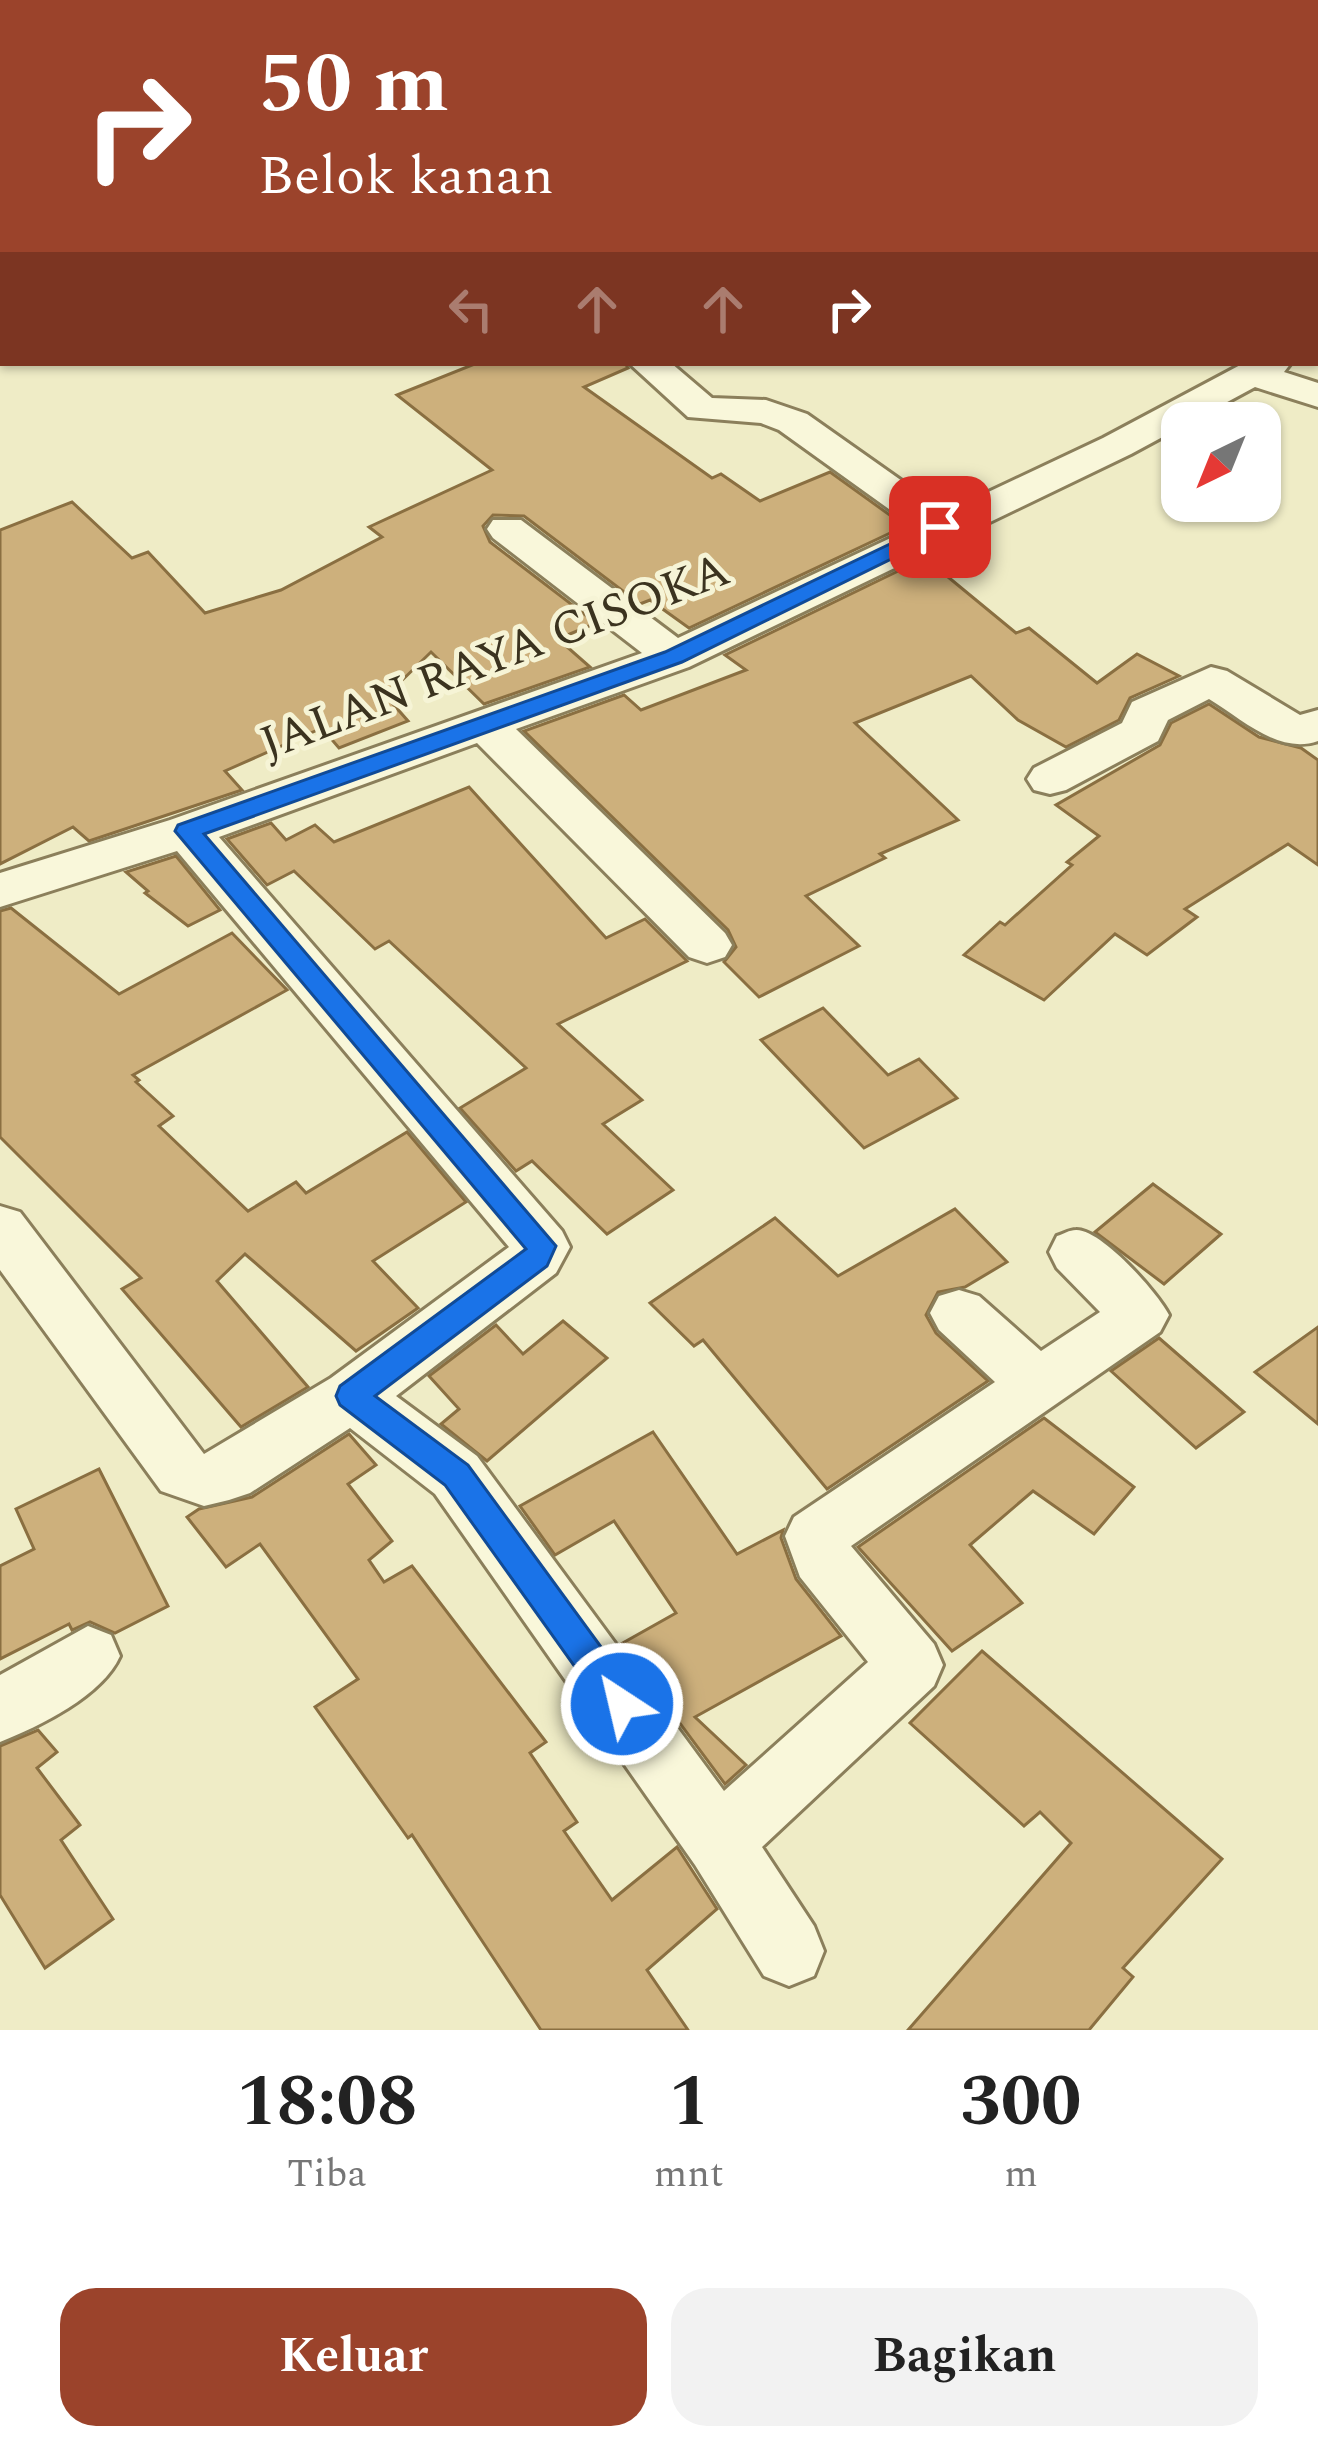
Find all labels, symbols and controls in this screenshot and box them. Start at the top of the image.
text: 50 m [258,21,449,149]
icon: right [60,48,216,204]
text: Belok kanan [258,136,554,218]
icon: left [438,276,504,342]
icon: ahead [564,276,630,342]
icon: ahead [690,276,756,342]
icon: right [816,276,882,342]
north arrow [1161,402,1281,522]
map controls [1161,402,1281,522]
pin [889,476,991,578]
icon: arrive [907,494,973,560]
street label: JALAN RAYA CISOKA [250,534,740,780]
position arrow [559,1641,685,1767]
text: 18:08 [236,2048,417,2157]
text: 1 [669,2048,709,2157]
text: 300 [960,2048,1082,2157]
text: Tiba [287,2145,367,2204]
text: mnt [654,2145,724,2204]
text: m [1004,2145,1038,2204]
button: Keluar [60,2288,647,2426]
button: Bagikan [671,2288,1258,2426]

